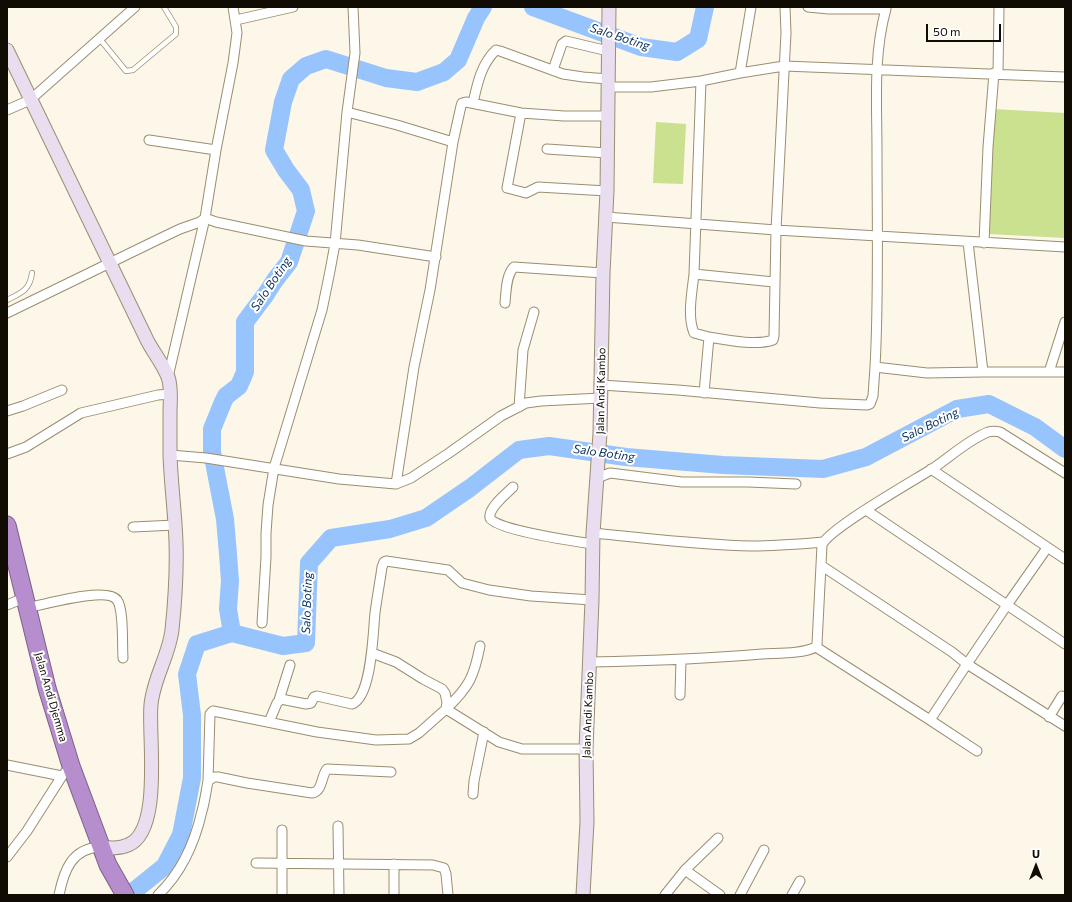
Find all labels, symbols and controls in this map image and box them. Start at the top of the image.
scale bar [928,16,1003,42]
water label: Salo Boting [588,21,652,53]
text: 50 m [933,24,961,38]
water label: Salo Boting [248,254,294,314]
street label: Jalan Andi Kambo [594,347,608,435]
water label: Salo Boting [899,405,961,445]
water label: Salo Boting [572,442,636,464]
water label: Salo Boting [299,572,315,634]
street label: Jalan Andi Djemma [32,651,70,743]
street label: Jalan Andi Kambo [580,671,596,759]
north arrow [1016,846,1056,886]
text: U [1032,847,1040,860]

